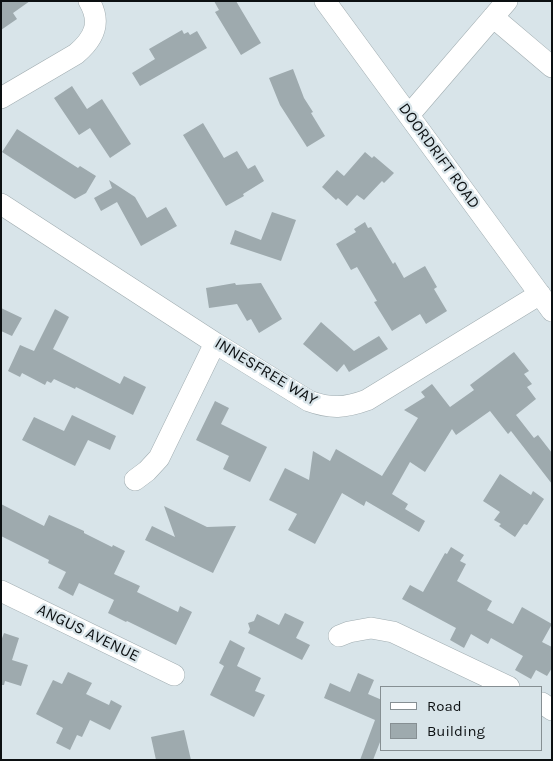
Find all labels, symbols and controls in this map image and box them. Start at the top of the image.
street label: DOORDRIFT ROAD [394,99,484,213]
street label: INNESFREE WAY [211,334,321,410]
street label: ANGUS AVENUE [34,600,142,666]
legend [380,686,543,751]
text: Road [427,697,462,715]
text: Building [427,722,485,740]

